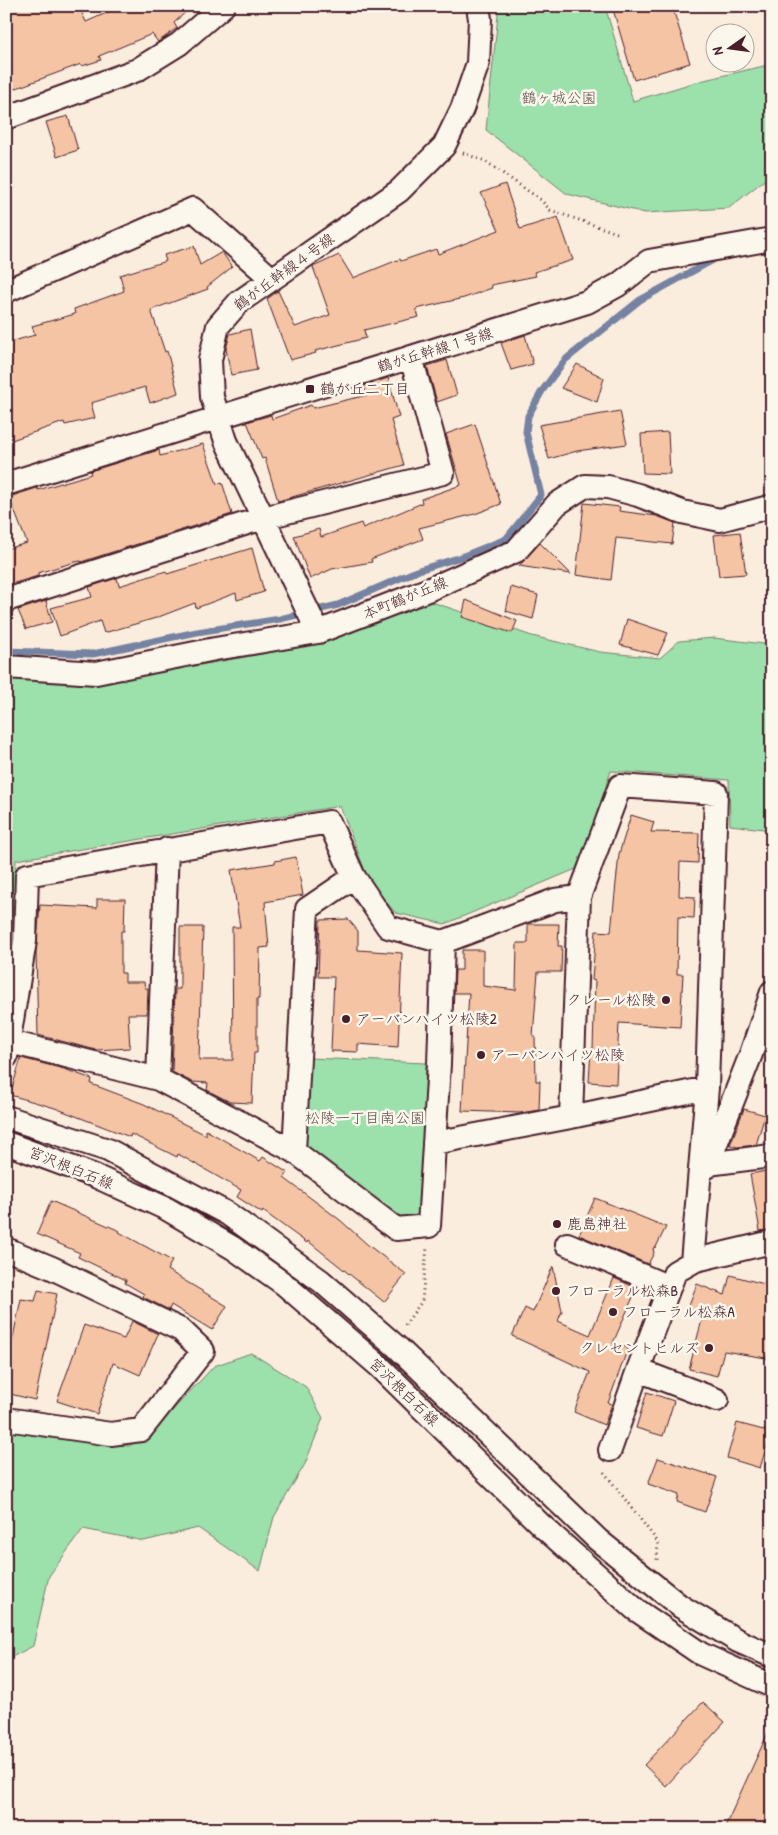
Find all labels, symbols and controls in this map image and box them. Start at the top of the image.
north arrow [706,22,756,72]
text: N [707,45,727,57]
park label: 鶴ヶ城公園 [521,87,597,108]
street label: 鶴が丘幹線４号線 [229,228,338,315]
street label: 鶴が丘幹線１号線 [374,322,495,377]
place label: 鶴が丘二丁目 [320,378,410,399]
marker: 鶴が丘二丁目 [304,383,316,395]
street label: 本町鶴が丘線 [359,571,450,624]
place label: クレール松陵 [566,989,656,1010]
marker: クレール松陵 [660,994,672,1006]
place label: アーバンハイツ松陵2 [356,1008,497,1029]
marker: アーバンハイツ松陵2 [340,1013,352,1025]
place label: アーバンハイツ松陵 [491,1044,625,1065]
marker: アーバンハイツ松陵 [475,1049,487,1061]
park label: 松陵一丁目南公園 [305,1107,425,1128]
street label: 宮沢根白石線 [26,1141,117,1194]
place label: 鹿島神社 [567,1213,627,1234]
marker: 鹿島神社 [551,1218,563,1230]
place label: フローラル松森B [566,1280,678,1301]
marker: フローラル松森B [550,1285,562,1297]
place label: フローラル松森A [623,1301,735,1322]
marker: フローラル松森A [607,1306,619,1318]
place label: クレセントヒルズ [579,1337,699,1358]
marker: クレセントヒルズ [703,1342,715,1354]
street label: 宮沢根白石線 [365,1353,444,1430]

